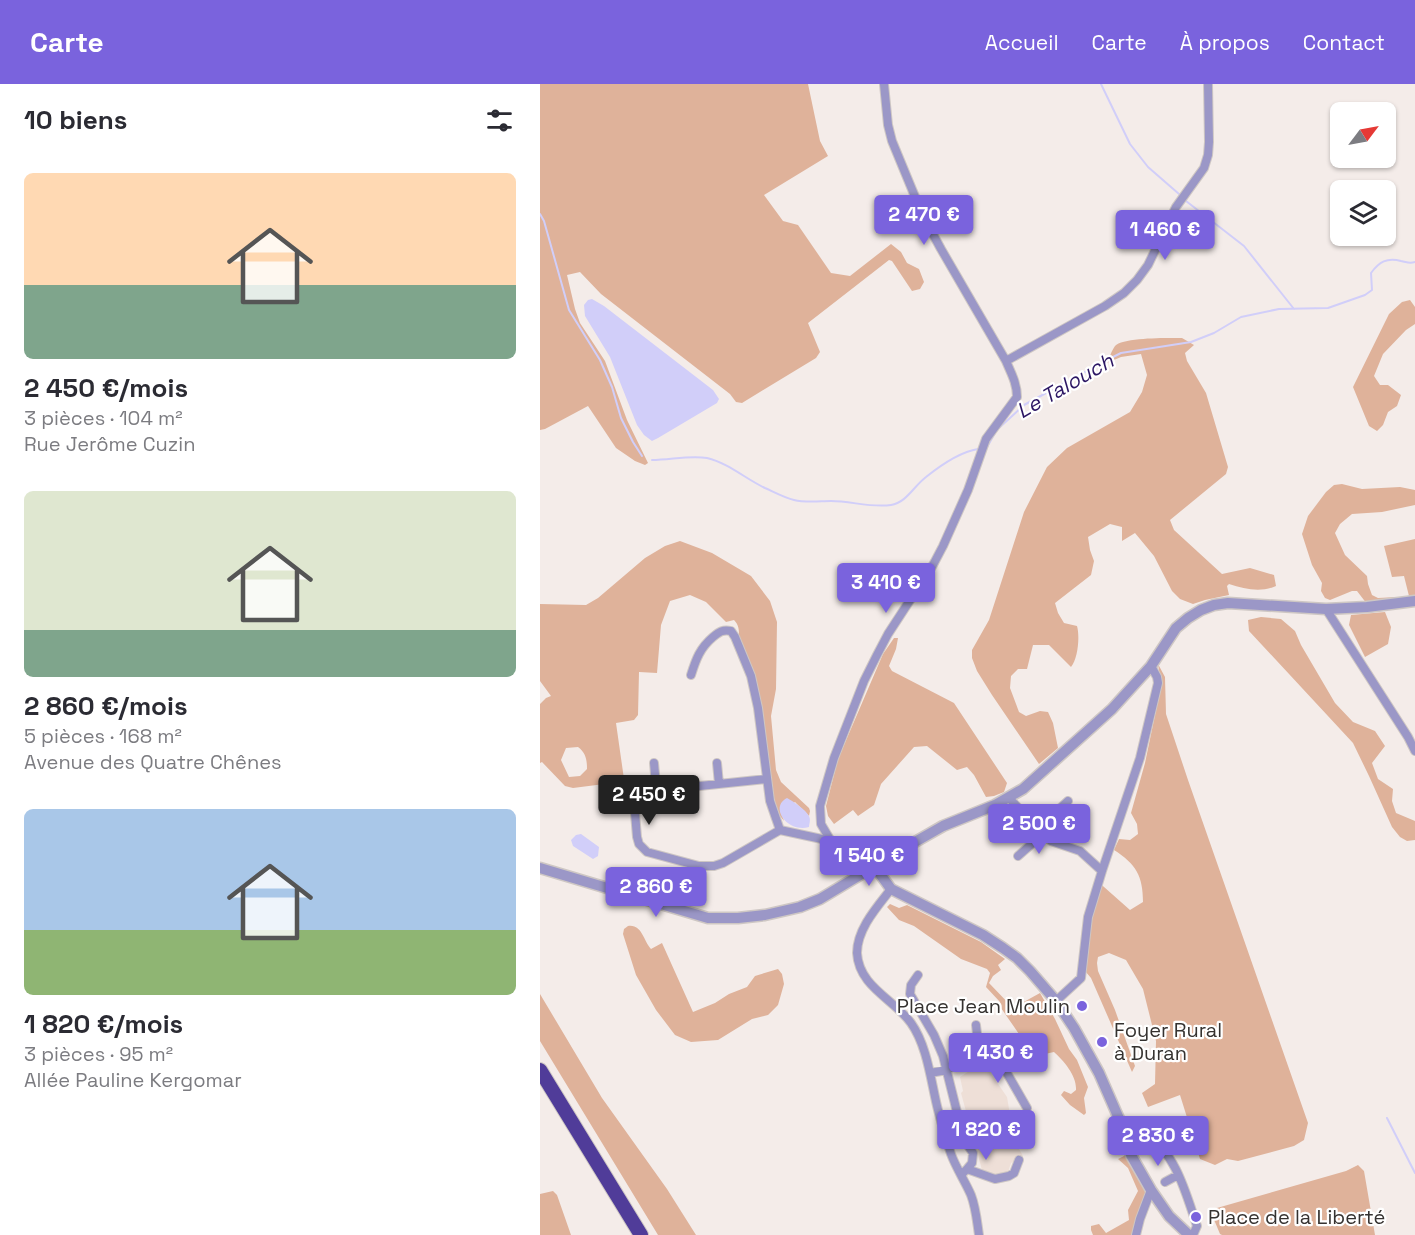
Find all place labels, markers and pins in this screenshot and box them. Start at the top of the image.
pin: 2 470 € [869,195,979,246]
pin: 1 460 € [1110,210,1220,261]
pin: 3 410 € [831,563,941,614]
pin: 2 450 € [594,775,704,826]
pin: 2 500 € [984,804,1094,855]
pin: 1 540 € [814,836,924,887]
pin: 2 860 € [601,867,711,918]
place label: Place Jean Moulin [897,993,1070,1019]
marker: Place Jean Moulin [1075,999,1089,1013]
place label: Foyer Rural à Duran [1114,1017,1222,1066]
pin: 1 430 € [943,1033,1053,1084]
marker: Foyer Rural à Duran [1095,1035,1109,1049]
pin: 1 820 € [931,1110,1041,1161]
pin: 2 830 € [1103,1116,1213,1167]
place label: Place de la Liberté [1208,1204,1385,1230]
marker: Place de la Liberté [1189,1210,1203,1224]

